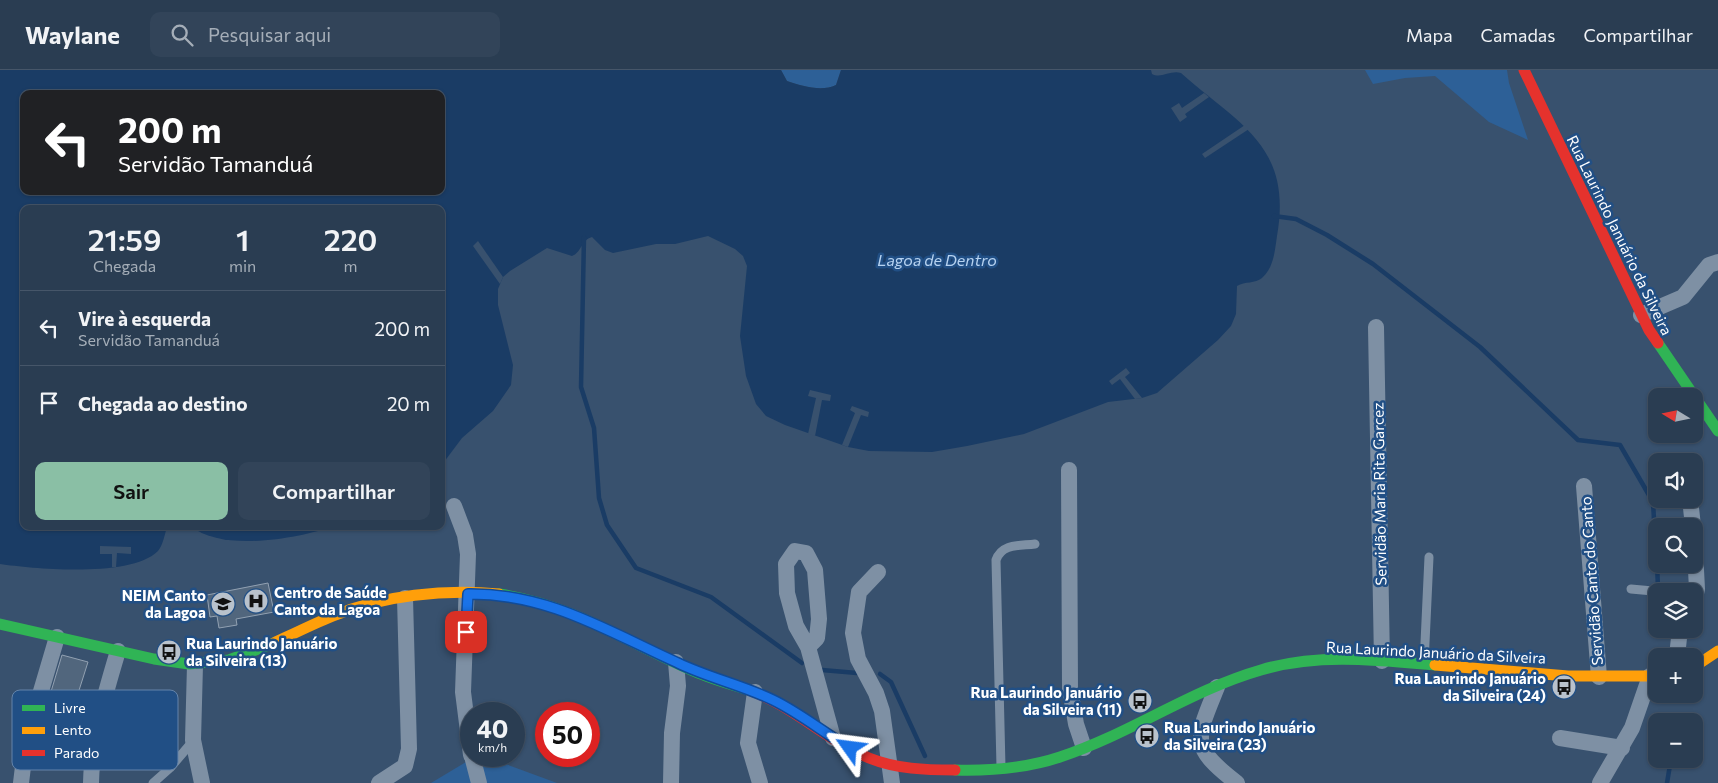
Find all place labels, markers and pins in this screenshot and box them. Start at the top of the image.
place label: Centro de Saúde Canto da Lagoa [274,583,387,618]
place label: NEIM Canto da Lagoa [122,586,206,621]
hospital icon: Centro de Saúde Canto da Lagoa [243,588,269,614]
school or university icon: NEIM Canto da Lagoa [210,591,236,617]
pin [445,611,487,653]
place label: Rua Laurindo Januário da Silveira (13) [186,634,337,669]
bus stop icon: Rua Laurindo Januário da Silveira (13) [156,639,182,665]
place label: Rua Laurindo Januário da Silveira (24) [1395,669,1546,704]
bus stop icon: Rua Laurindo Januário da Silveira (24) [1551,674,1577,700]
place label: Rua Laurindo Januário da Silveira (11) [971,683,1122,718]
bus stop icon: Rua Laurindo Januário da Silveira (11) [1127,688,1153,714]
place label: Rua Laurindo Januário da Silveira (23) [1164,718,1315,753]
bus stop icon: Rua Laurindo Januário da Silveira (23) [1134,723,1160,749]

